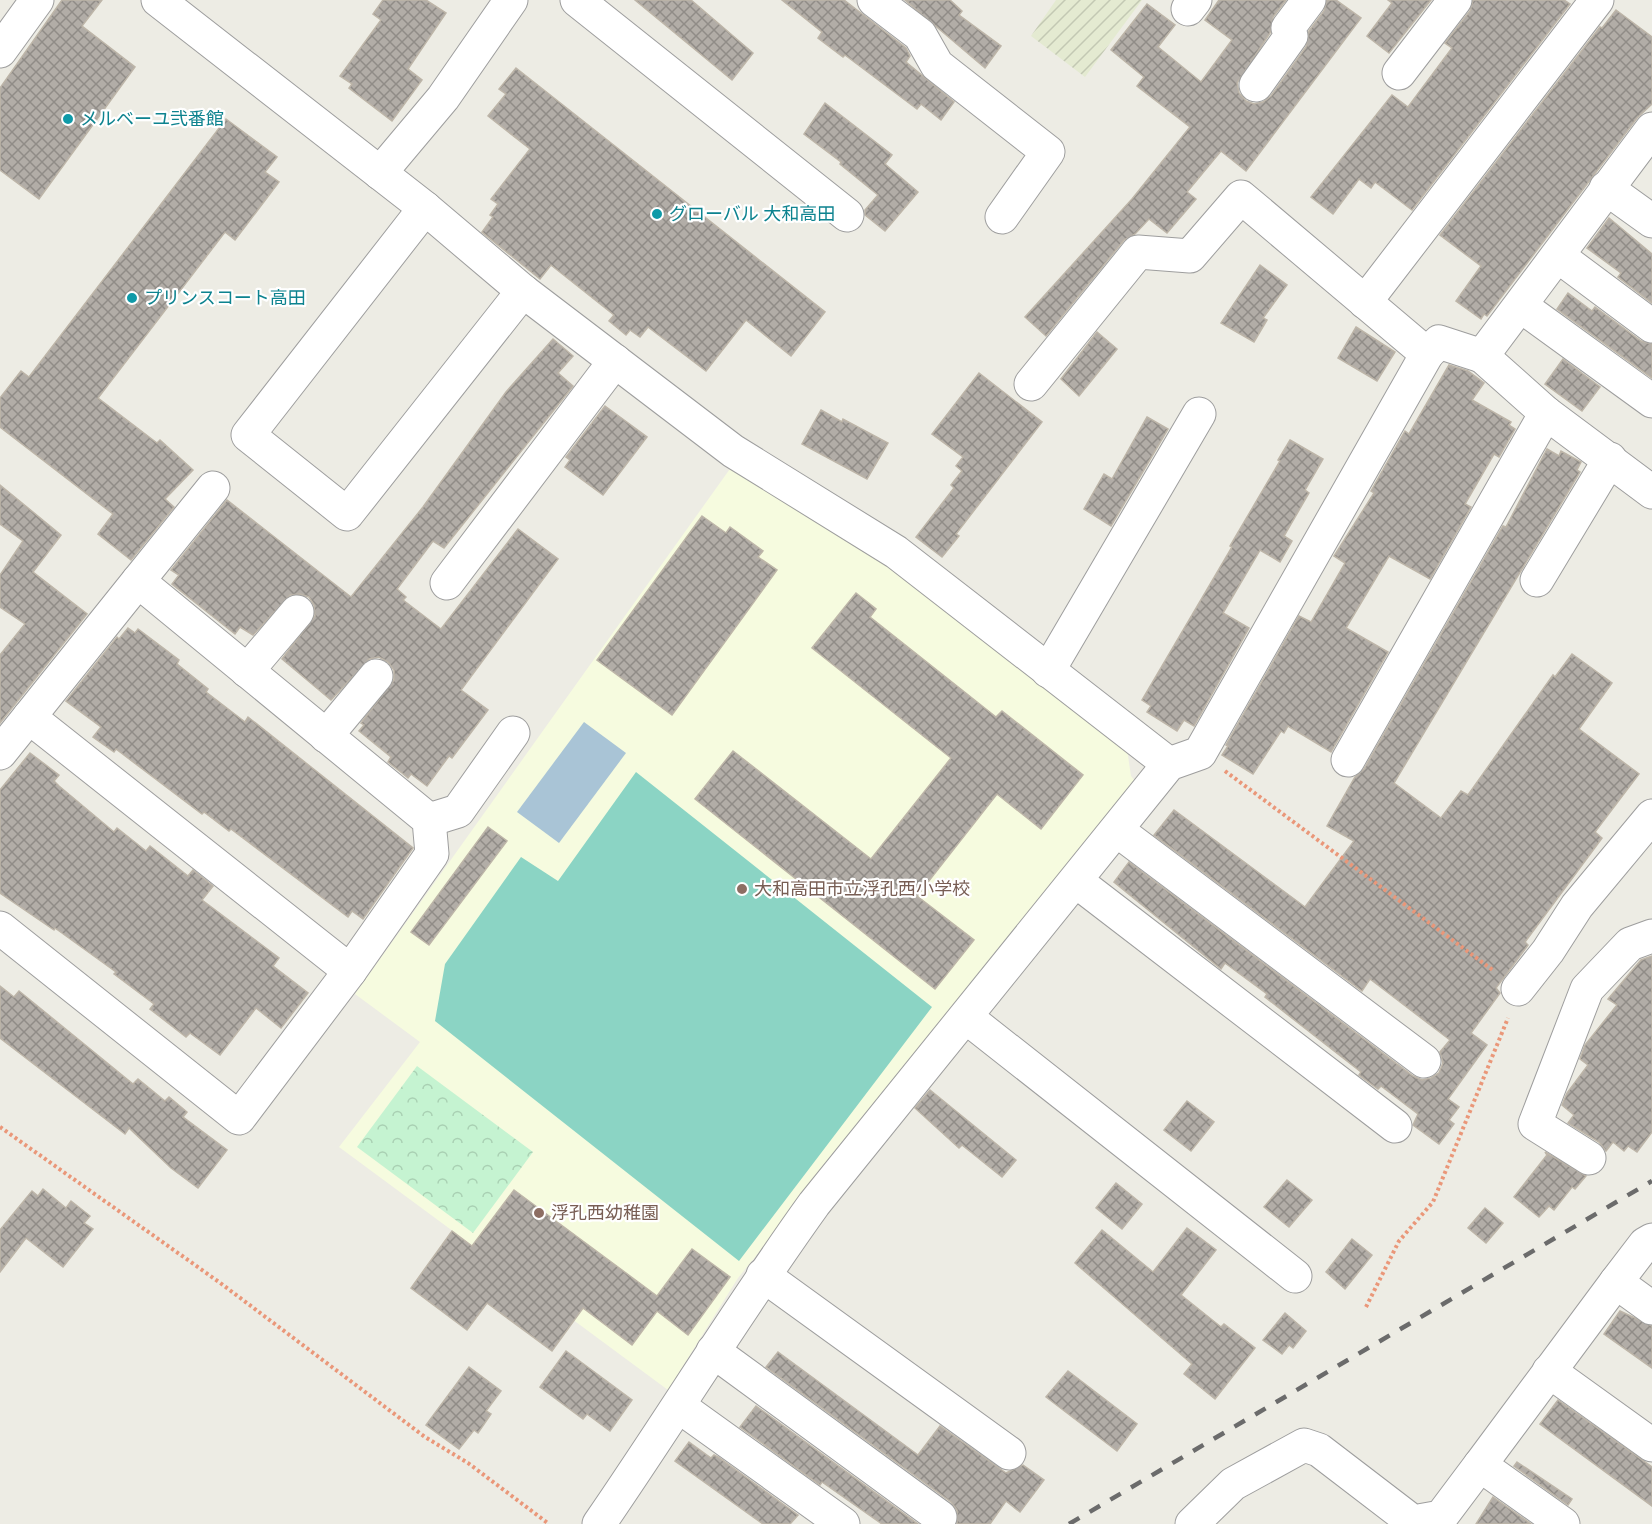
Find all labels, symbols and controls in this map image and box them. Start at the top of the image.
place label: メルベーユ弐番館 [80,108,224,130]
marker: メルベーユ弐番館 [61,112,75,126]
place label: グローバル 大和高田 [669,203,835,225]
marker: グローバル 大和高田 [650,207,664,221]
place label: プリンスコート高田 [144,287,306,309]
marker: プリンスコート高田 [125,291,139,305]
place label: 大和高田市立浮孔西小学校 [754,878,970,900]
marker: 大和高田市立浮孔西小学校 [735,882,749,896]
place label: 浮孔西幼稚園 [551,1202,659,1224]
marker: 浮孔西幼稚園 [532,1206,546,1220]

